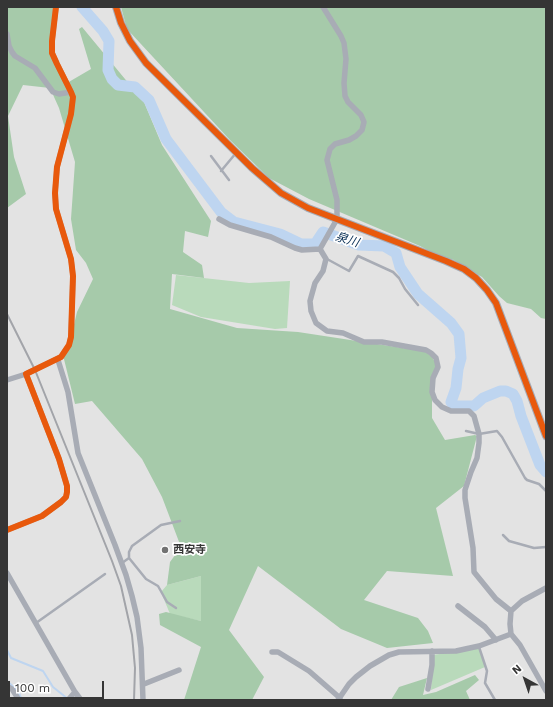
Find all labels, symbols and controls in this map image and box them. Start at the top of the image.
water label: 泉川 [333,230,361,250]
place label: 西安寺 [173,543,206,557]
marker: 西安寺 [160,545,170,555]
north arrow [505,659,545,699]
text: N [510,662,524,677]
scale bar [10,673,106,699]
text: 100 m [15,681,50,695]

